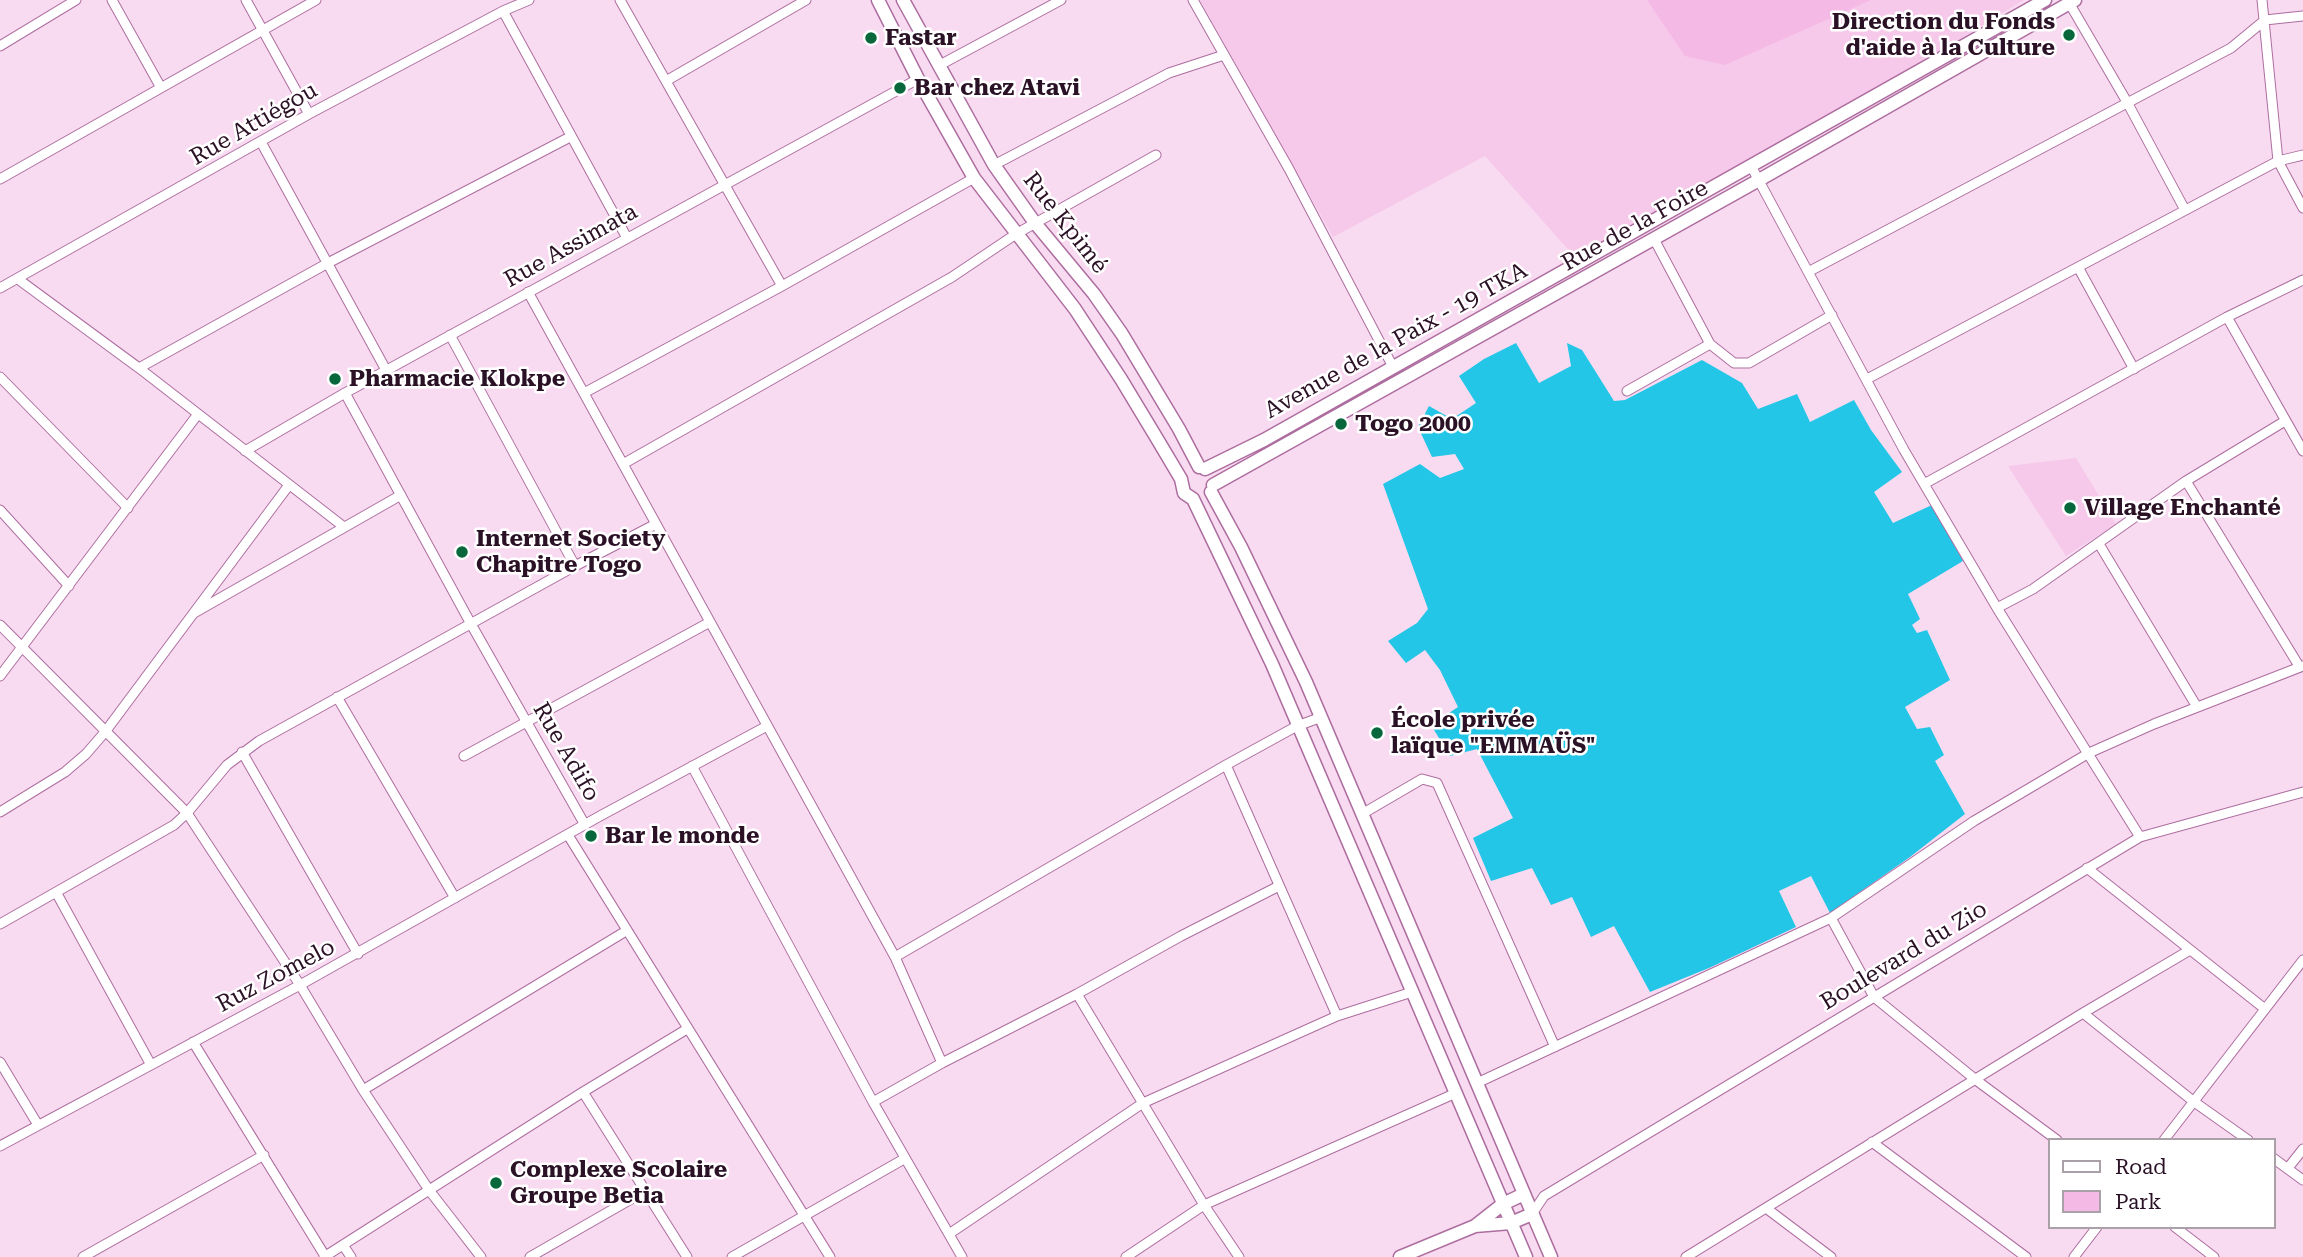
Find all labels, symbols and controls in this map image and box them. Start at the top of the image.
place label: Direction du Fonds d'aide à la Culture [1832,8,2055,62]
place label: Fastar [885,24,957,52]
marker: Direction du Fonds d'aide à la Culture [2061,27,2077,43]
marker: Fastar [863,30,879,46]
place label: Bar chez Atavi [914,74,1080,102]
street label: Rue Attiégou [185,76,323,172]
marker: Bar chez Atavi [892,80,908,96]
street label: Rue Kpimé [1017,167,1113,279]
street label: Rue de la Foire [1557,174,1713,278]
street label: Rue Assimata [500,198,642,294]
street label: Avenue de la Paix - 19 TKA [1260,257,1532,425]
place label: Pharmacie Klokpe [349,365,565,393]
marker: Pharmacie Klokpe [327,371,343,387]
place label: Togo 2000 [1355,410,1471,438]
marker: Togo 2000 [1333,416,1349,432]
place label: Village Enchanté [2084,494,2281,522]
marker: Village Enchanté [2062,500,2078,516]
place label: Internet Society Chapitre Togo [476,525,665,579]
marker: Internet Society Chapitre Togo [454,544,470,560]
street label: Rue Adifo [527,698,605,806]
place label: École privée laïque "EMMAÜS" [1391,706,1595,760]
marker: École privée laïque "EMMAÜS" [1369,725,1385,741]
place label: Bar le monde [605,822,759,850]
marker: Bar le monde [583,828,599,844]
street label: Boulevard du Zio [1816,895,1992,1017]
street label: Ruz Zomelo [212,933,340,1019]
legend [2048,1138,2275,1229]
text: Road [2115,1155,2167,1179]
place label: Complexe Scolaire Groupe Betia [510,1156,727,1210]
marker: Complexe Scolaire Groupe Betia [488,1175,504,1191]
text: Park [2115,1190,2161,1214]

